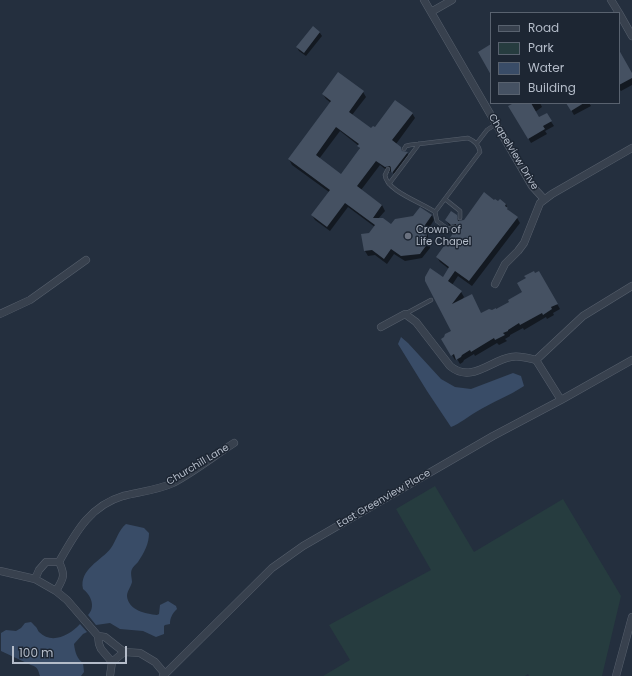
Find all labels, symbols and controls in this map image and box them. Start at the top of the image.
legend [490,12,620,104]
text: Road [528,19,559,36]
text: Park [528,39,554,56]
text: Water [528,59,564,76]
text: Building [528,79,576,96]
street label: Chapelview Drive [486,112,540,192]
place label: Crown of Life Chapel [416,224,471,248]
marker: Crown of Life Chapel [403,231,413,241]
street label: Churchill Lane [165,442,231,488]
street label: East Greenview Place [335,467,433,531]
scale bar [14,638,129,664]
text: 100 m [19,644,53,661]

